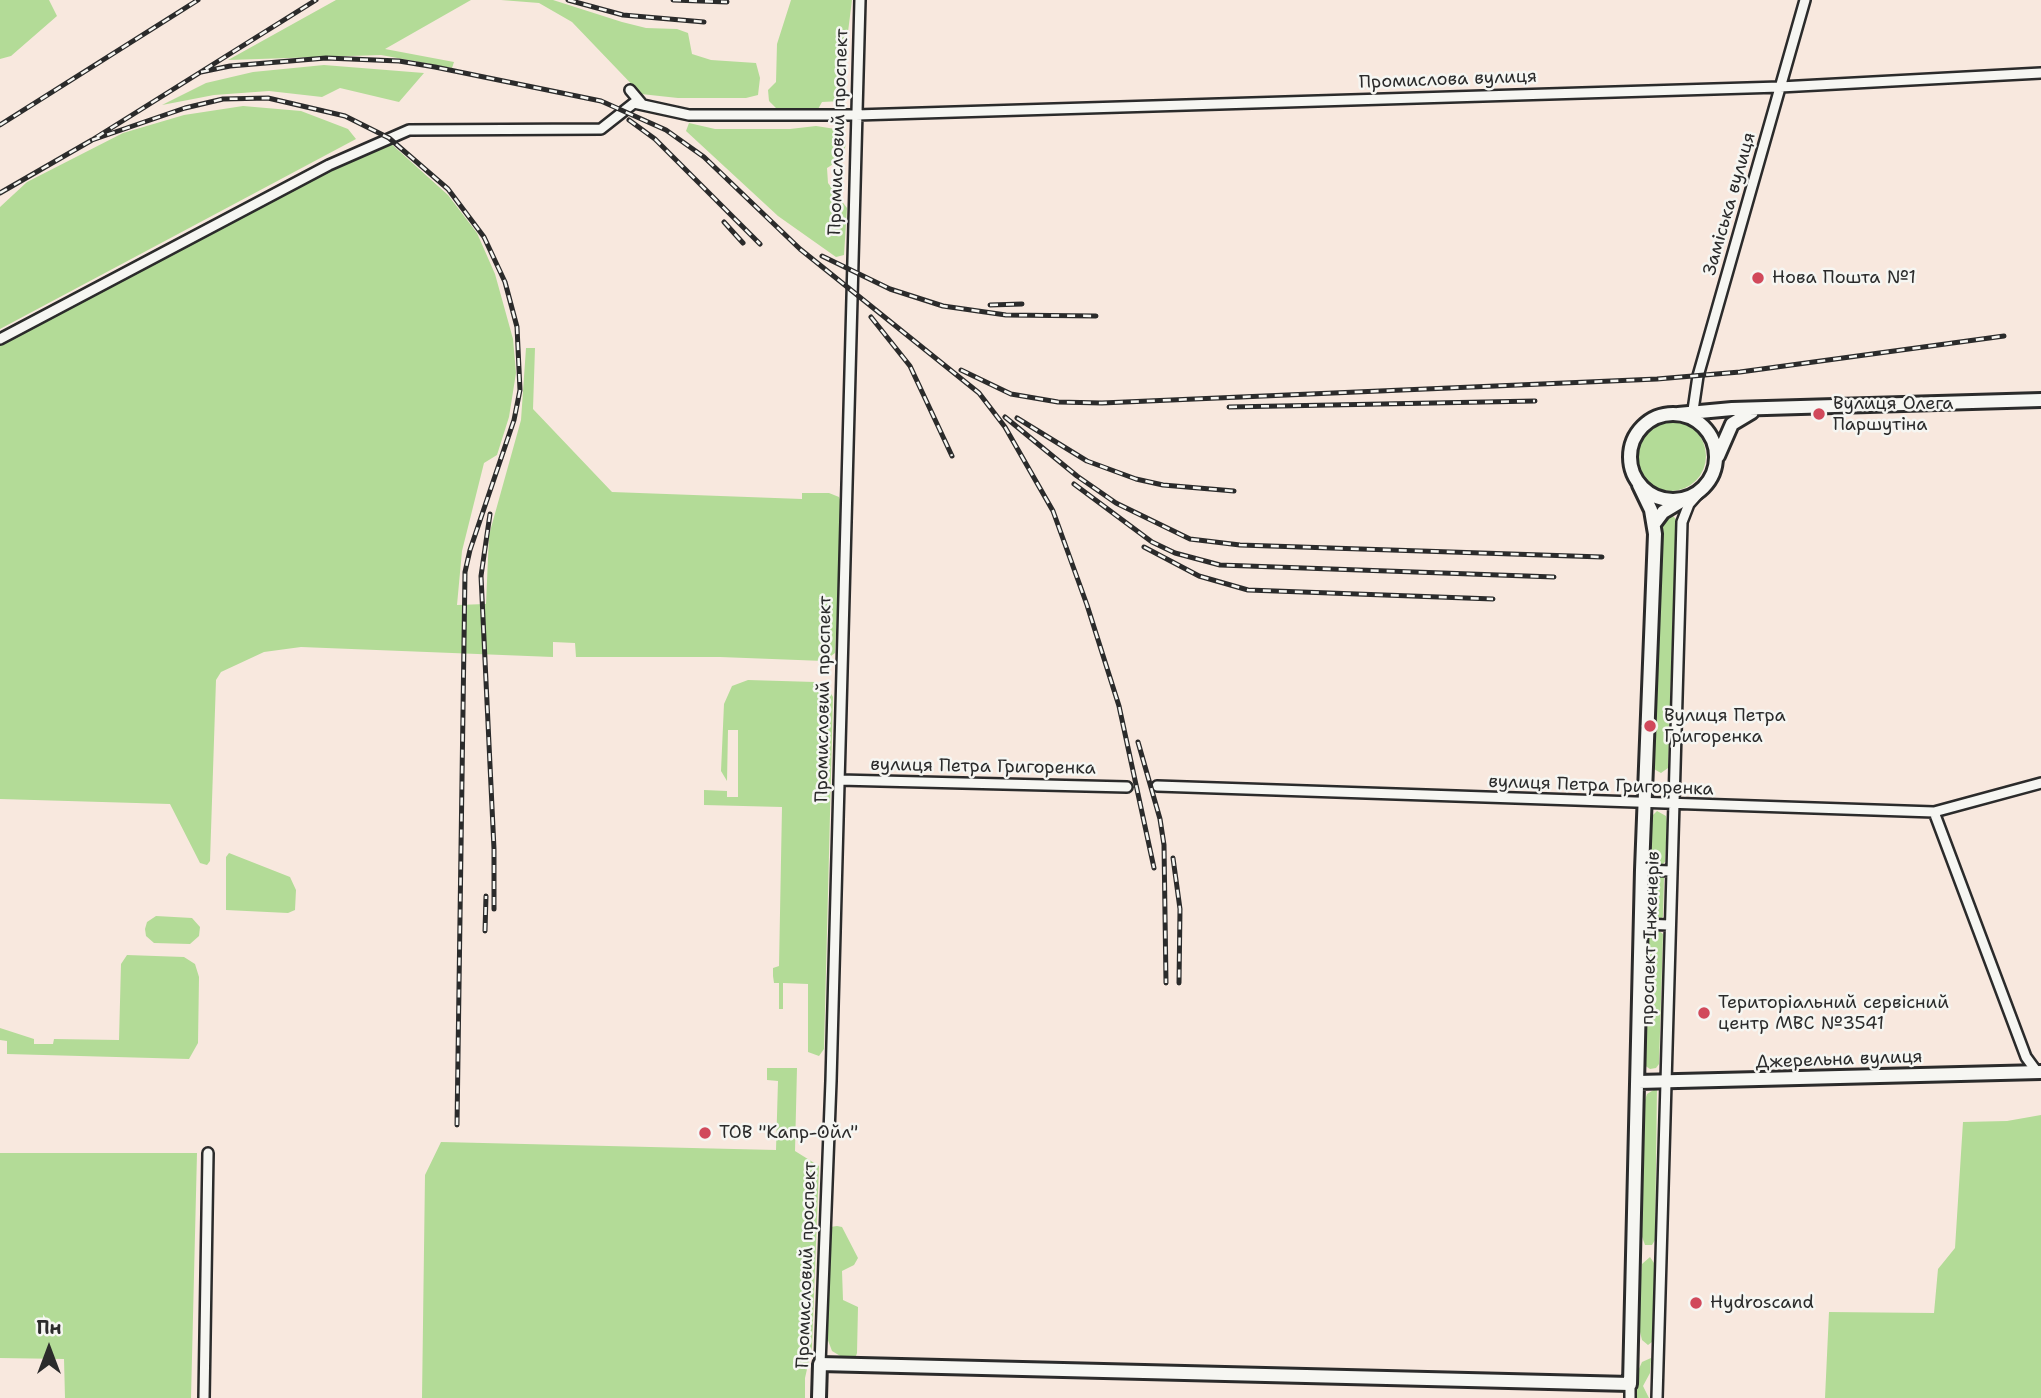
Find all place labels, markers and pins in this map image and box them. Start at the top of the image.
place label: Нова Пошта №1 [1772,267,1916,289]
marker: Нова Пошта №1 [1750,270,1766,286]
place label: Вулиця Олега Паршутіна [1833,393,1954,436]
marker: Вулиця Олега Паршутіна [1811,406,1827,422]
place label: Вулиця Петра Григоренка [1664,705,1786,748]
marker: Вулиця Петра Григоренка [1642,718,1658,734]
place label: Територіальний сервісний центр МВС №3541 [1718,992,1949,1034]
marker: Територіальний сервісний центр МВС №3541 [1696,1005,1712,1021]
place label: ТОВ "Капр-Ойл" [719,1122,858,1144]
marker: ТОВ "Капр-Ойл" [697,1125,713,1141]
place label: Hydroscand [1710,1292,1814,1314]
marker: Hydroscand [1688,1295,1704,1311]

